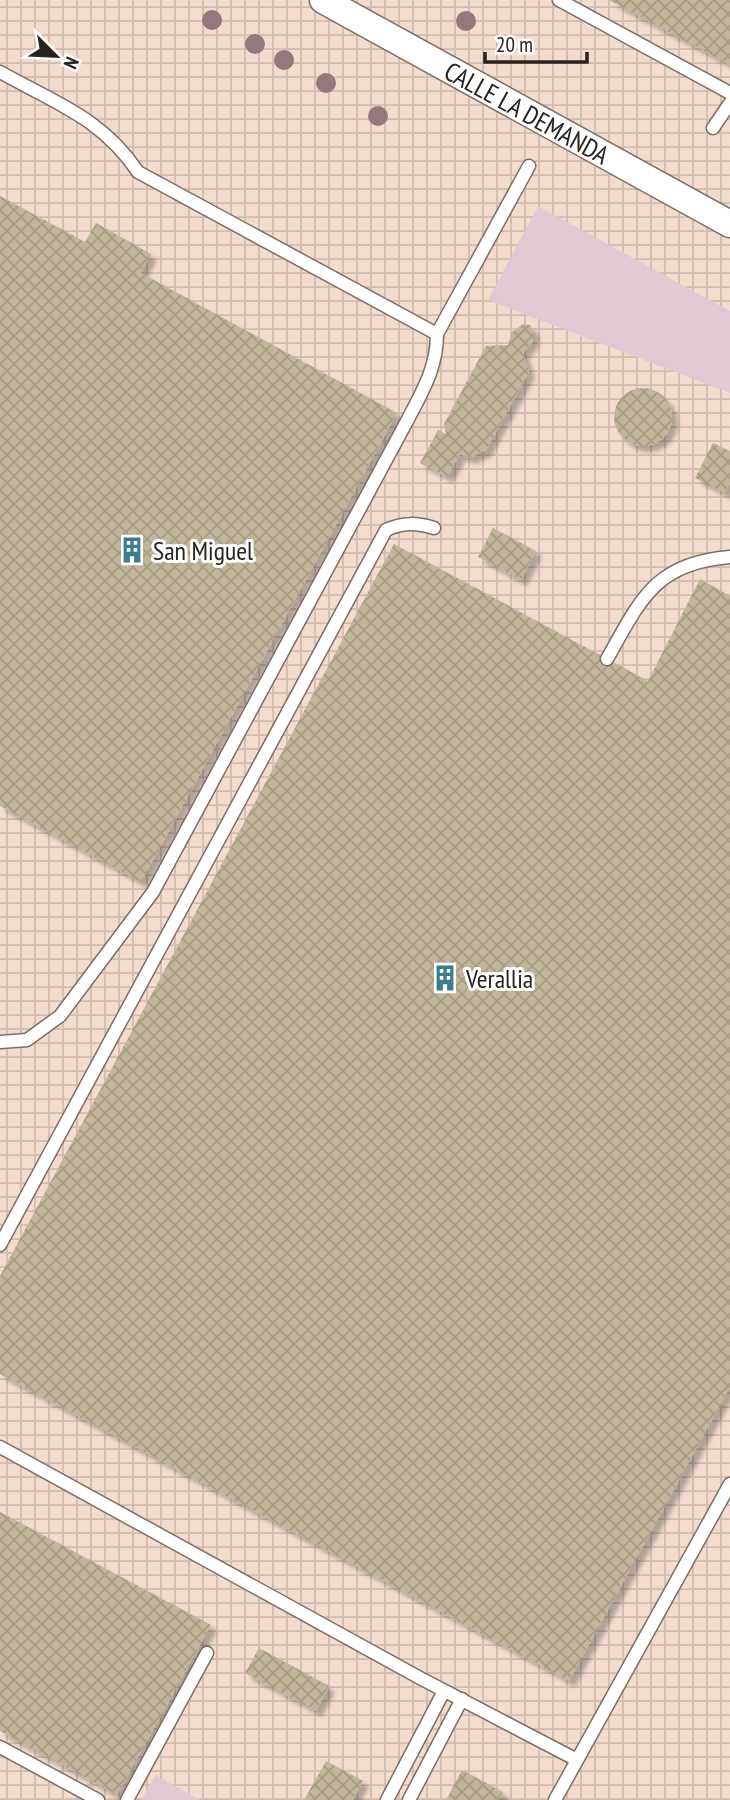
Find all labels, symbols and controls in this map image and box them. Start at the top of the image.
north arrow [21,21,91,91]
scale bar [485,21,586,65]
text: 20 m [496,31,533,58]
text: N [58,53,85,72]
street label: CALLE LA DEMANDA [439,54,616,171]
place label: San Miguel [153,534,253,567]
building icon: San Miguel [117,535,147,565]
place label: Verallia [465,962,533,995]
building icon: Verallia [430,963,460,993]

